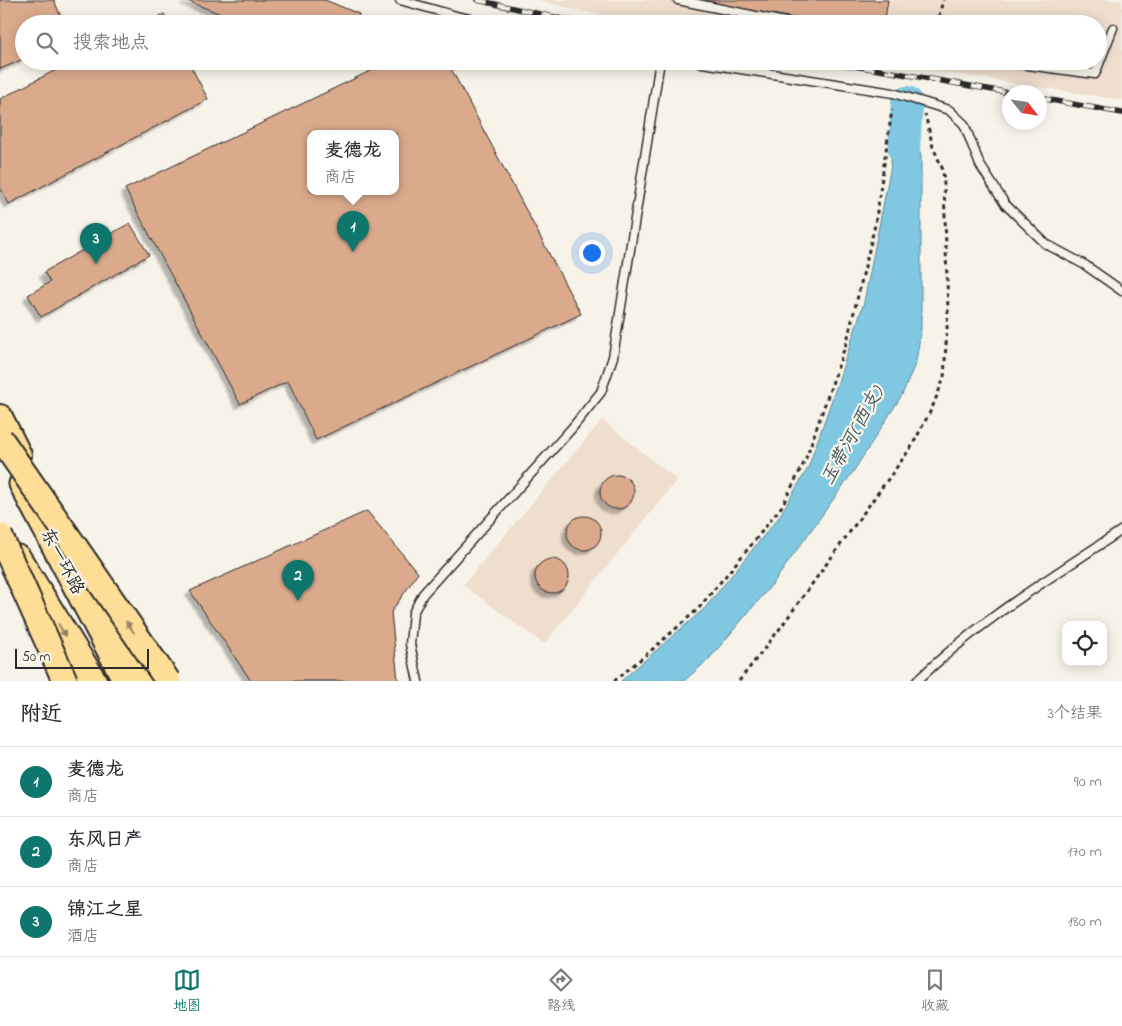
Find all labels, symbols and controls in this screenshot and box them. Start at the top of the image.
search box [15,15,1107,70]
icon: search [33,29,61,57]
text: 搜索地点 [73,30,149,57]
north arrow [1002,85,1047,130]
popup [307,130,399,195]
text: 麦德龙 [324,138,382,165]
text: 商店 [324,166,357,190]
pin: 1 [337,211,369,252]
pin: 3 [80,223,112,264]
your location [579,240,605,266]
water label: 玉带河(西支) [815,380,893,490]
street label: 东一环路 [33,524,90,600]
pin: 2 [282,560,314,601]
one-way arrow [125,620,135,633]
map controls [1062,621,1107,666]
button: locate [1062,621,1107,666]
one-way arrow [57,623,67,636]
scale bar [15,646,149,669]
text: 50 m [22,647,50,668]
text: 附近 [20,700,62,730]
text: 3个结果 [1047,702,1102,726]
text: 麦德龙 [67,757,124,784]
text: 1 [33,770,39,794]
text: 90 m [1074,770,1102,794]
text: 商店 [67,785,99,809]
text: 东风日产 [67,827,143,854]
text: 2 [32,840,40,864]
text: 170 m [1067,840,1102,864]
text: 商店 [67,855,99,879]
text: 锦江之星 [67,897,143,924]
text: 3 [33,910,39,934]
text: 180 m [1068,910,1102,934]
text: 酒店 [67,925,99,949]
tab: 地图 [173,966,201,1017]
tab: 路线 [547,966,575,1017]
tab: 收藏 [921,966,949,1017]

